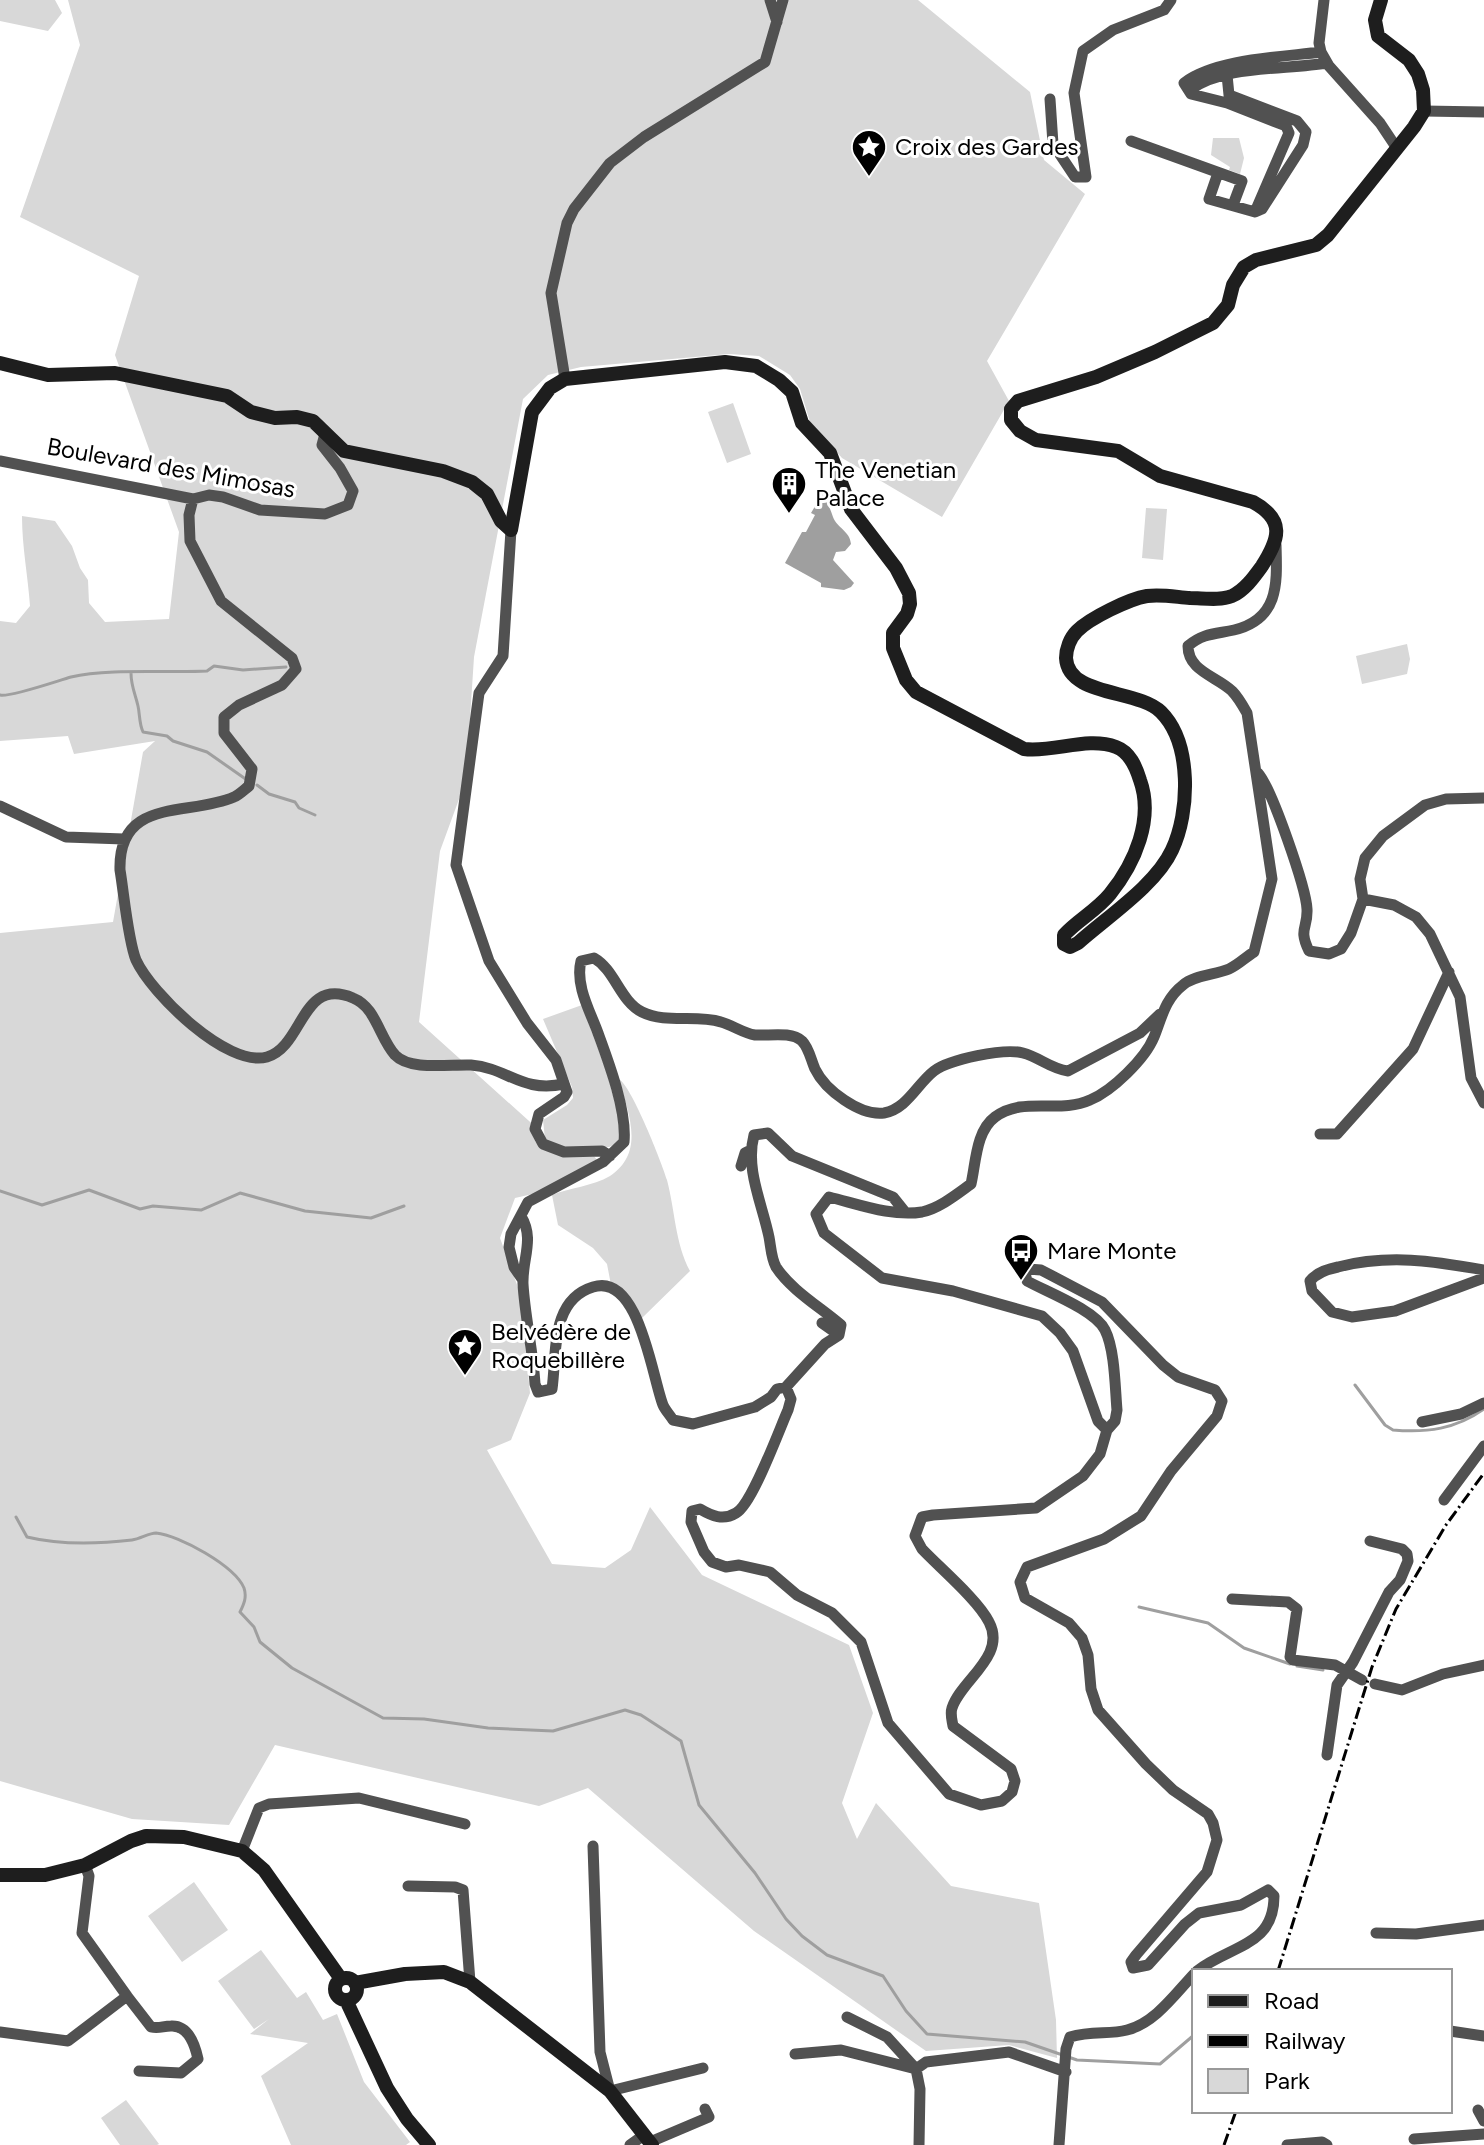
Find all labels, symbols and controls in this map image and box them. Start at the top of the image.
place icon: Croix des Gardes [850,128,888,178]
place label: Croix des Gardes [895,132,1078,161]
street label: Boulevard des Mimosas [45,431,298,504]
place label: The Venetian Palace [815,455,956,512]
building icon: The Venetian Palace [770,465,808,515]
bus stop icon: Mare Monte [1002,1232,1040,1282]
place label: Mare Monte [1047,1236,1176,1265]
place label: Belvédère de Roquebillère [491,1317,631,1374]
place icon: Belvédère de Roquebillère [446,1327,484,1377]
legend [1192,1969,1452,2113]
text: Road [1264,1986,1319,2015]
text: Railway [1264,2026,1346,2055]
text: Park [1264,2066,1310,2095]

